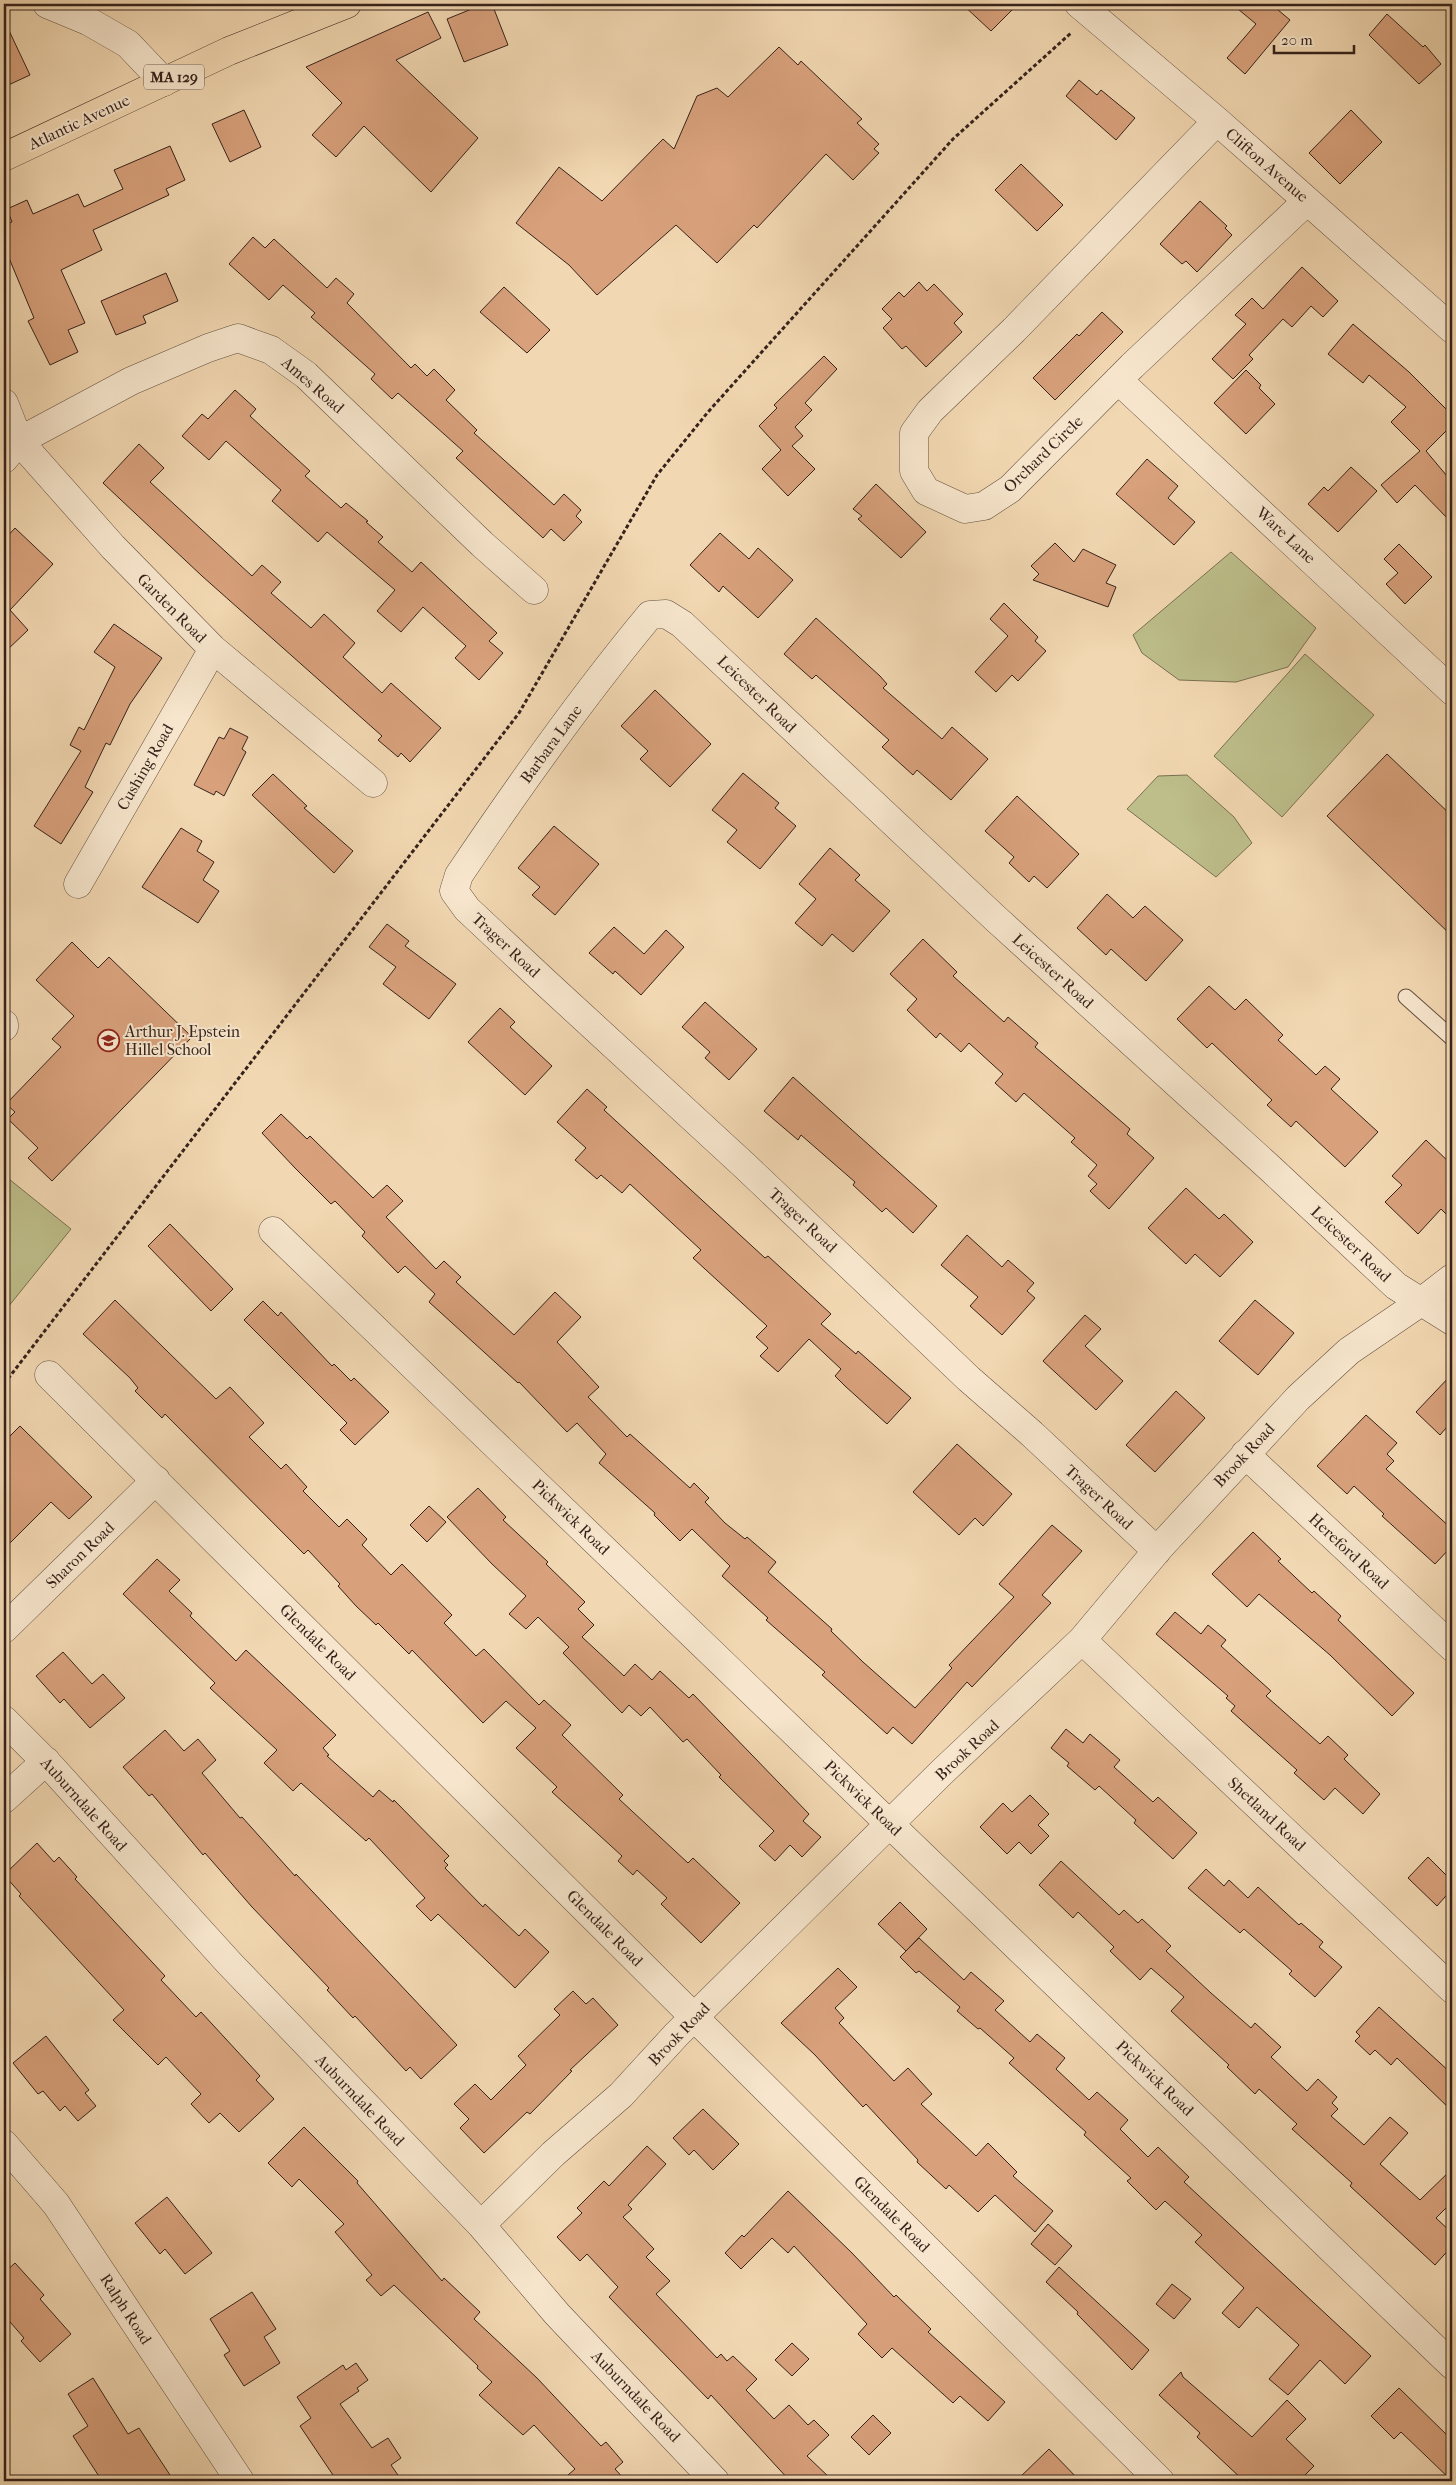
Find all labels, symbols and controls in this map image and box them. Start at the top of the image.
scale bar [1274,22,1354,54]
text: 20 m [1281,31,1313,49]
road number: MA 129 [144,64,204,90]
street label: Atlantic Avenue [25,90,133,154]
street label: Clifton Avenue [1222,124,1312,206]
street label: Ames Road [277,352,348,417]
street label: Orchard Circle [999,411,1087,497]
street label: Ware Lane [1252,502,1320,567]
street label: Garden Road [133,569,211,647]
street label: Leicester Road [713,652,801,737]
street label: Barbara Lane [516,701,586,787]
street label: Cushing Road [113,720,177,813]
street label: Trager Road [468,909,544,982]
street label: Leicester Road [1009,930,1098,1013]
place label: Arthur J. Epstein Hillel School [124,1022,241,1059]
school or university icon: Arthur J. Epstein Hillel School [97,1028,121,1052]
street label: Trager Road [765,1184,841,1257]
street label: Leicester Road [1307,1202,1395,1286]
street label: Brook Road [1210,1419,1279,1491]
street label: Trager Road [1061,1461,1137,1534]
street label: Pickwick Road [528,1475,614,1559]
street label: Hereford Road [1305,1509,1393,1593]
street label: Sharon Road [42,1518,118,1592]
street label: Glendale Road [276,1600,360,1684]
street label: Brook Road [931,1715,1003,1784]
street label: Auburndale Road [36,1752,131,1855]
street label: Pickwick Road [820,1756,906,1840]
street label: Shetland Road [1224,1773,1310,1855]
street label: Glendale Road [563,1886,647,1970]
street label: Brook Road [644,1998,714,2070]
street label: Pickwick Road [1112,2036,1198,2120]
street label: Auburndale Road [311,2050,409,2150]
street label: Glendale Road [850,2172,934,2256]
street label: Ralph Road [96,2270,156,2348]
street label: Auburndale Road [587,2346,685,2446]

